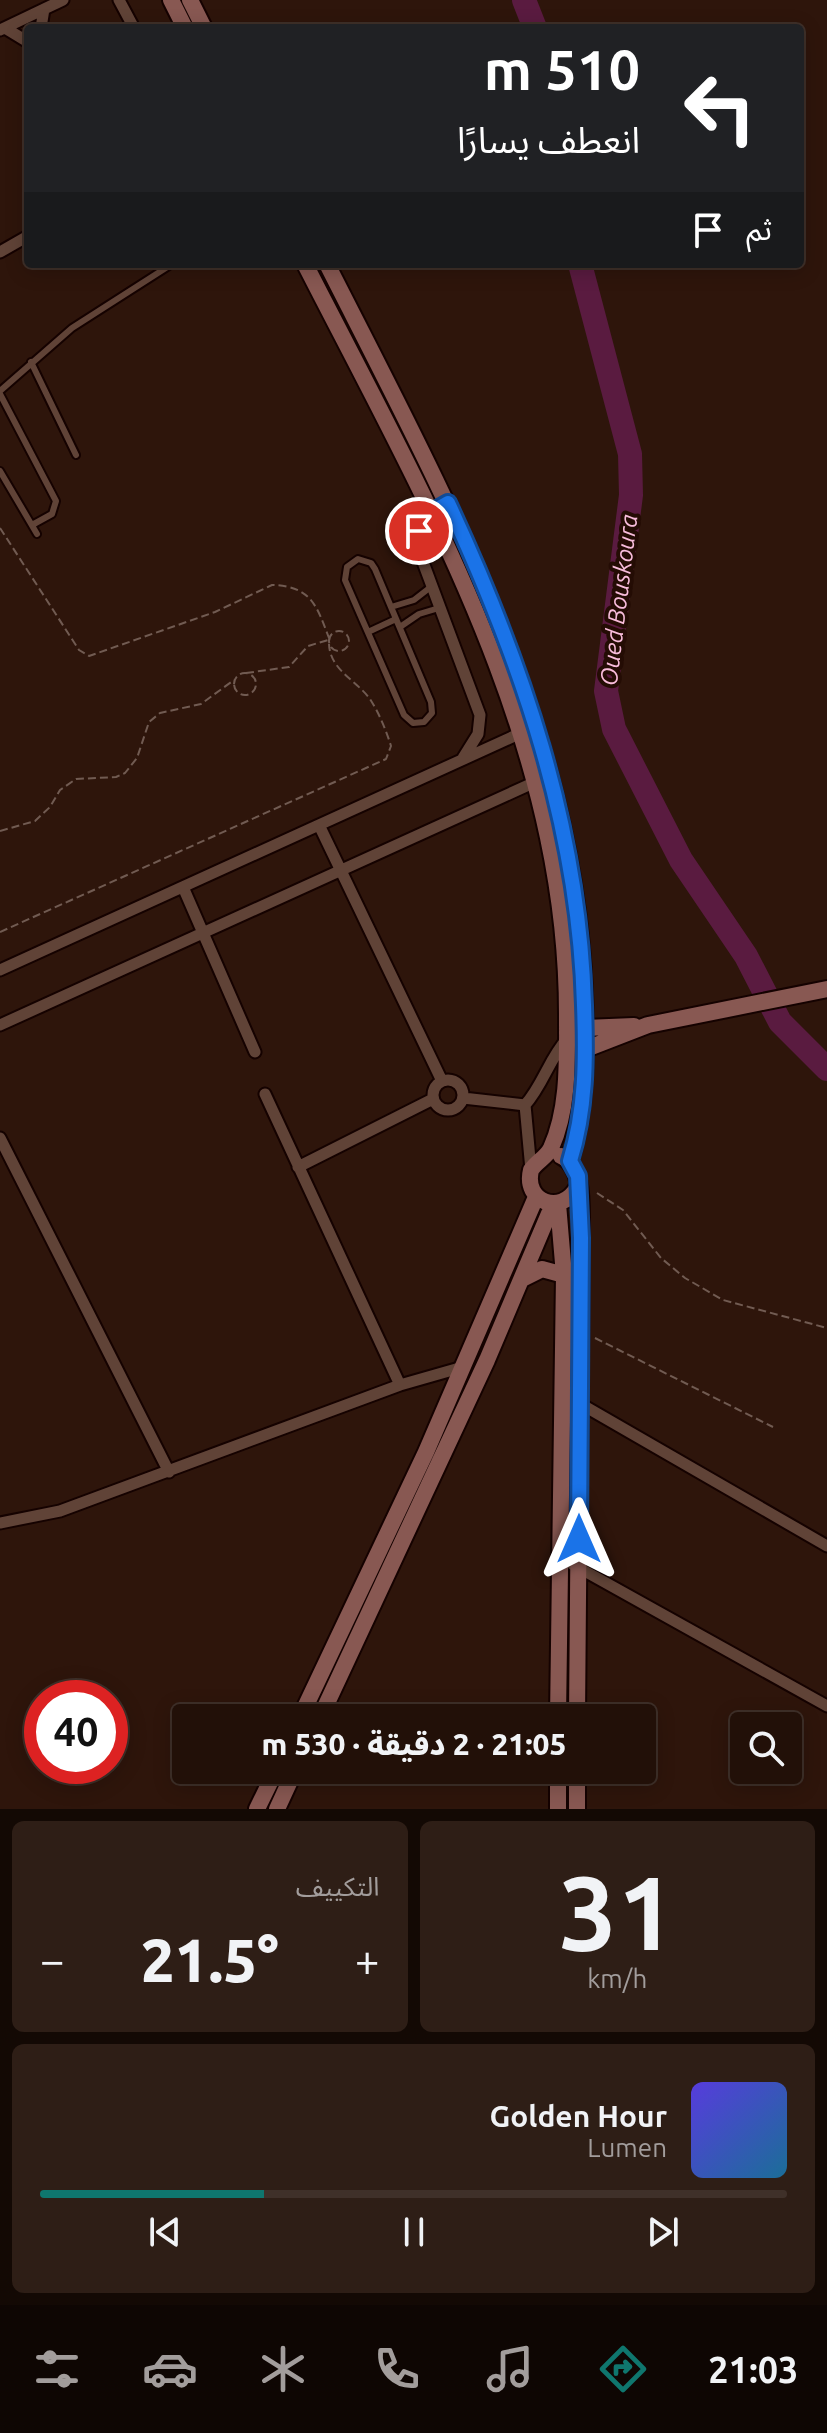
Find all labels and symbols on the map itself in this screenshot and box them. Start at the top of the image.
pin [385,497,453,565]
water label: Oued Bouskoura [595,513,642,687]
position arrow [537,1497,621,1581]
speed limit sign: 40 [24,1680,128,1784]

